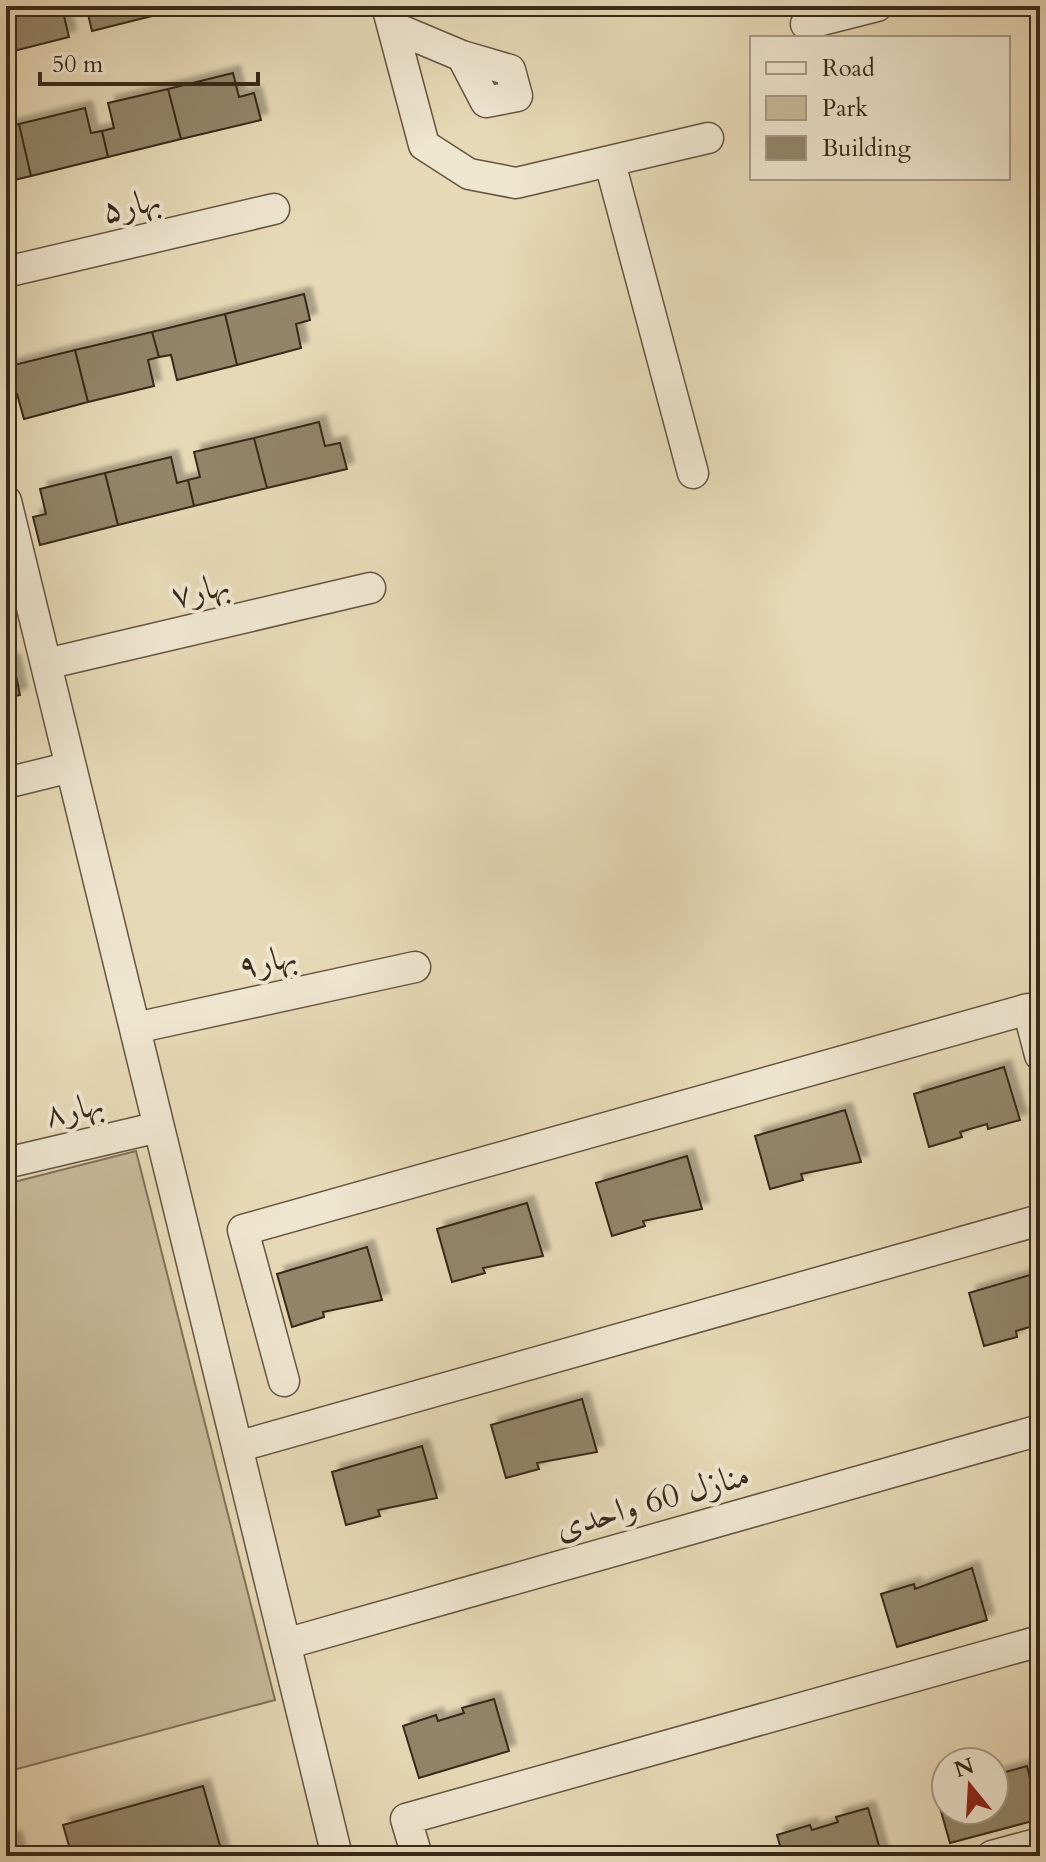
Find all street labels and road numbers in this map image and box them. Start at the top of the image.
street label: بهار۵ [97,176,165,234]
street label: بهار۷ [166,561,234,619]
street label: بهار۹ [233,932,301,990]
street label: بهار۸ [40,1080,108,1138]
street label: منازل 60 واحدی [550,1451,755,1551]

